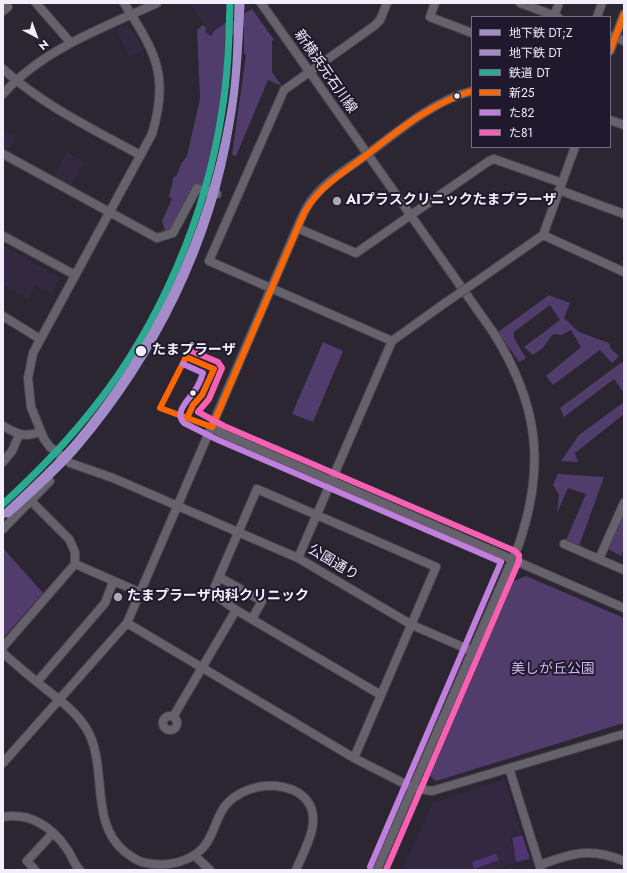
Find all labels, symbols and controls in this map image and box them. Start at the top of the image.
north arrow [16,16,56,56]
legend [471,16,611,148]
text: 地下鉄 DT;Z [509,24,572,42]
street label: 新横浜元石川線 [290,27,360,117]
text: N [35,36,52,54]
text: 地下鉄 DT [509,44,562,62]
text: 鉄道 DT [509,64,550,82]
text: 新25 [509,84,535,102]
unlabelled marker [452,91,462,101]
text: た82 [509,104,534,122]
text: た81 [509,124,533,142]
place label: AIプラスクリニックたまプラーザ [346,193,557,209]
marker: AIプラスクリニックたまプラーザ [331,195,343,207]
place label: たまプラーザ [152,343,236,359]
marker: たまプラーザ [134,344,148,358]
unlabelled marker [188,388,198,398]
street label: 公園通り [305,541,361,585]
place label: たまプラーザ内科クリニック [127,589,309,605]
marker: たまプラーザ内科クリニック [112,591,124,603]
park label: 美しが丘公園 [511,662,595,678]

